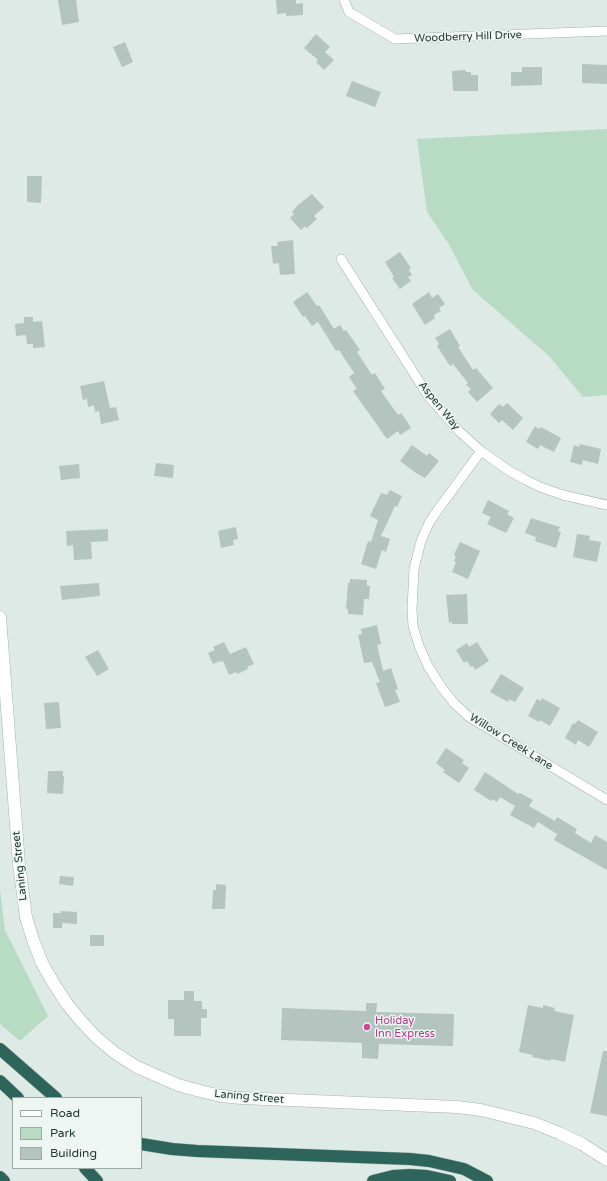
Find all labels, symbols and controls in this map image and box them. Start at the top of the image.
street label: Woodberry Hill Drive [414,29,522,45]
street label: Aspen Way [415,379,463,433]
street label: Willow Creek Lane [467,711,555,773]
street label: Laning Street [10,831,30,901]
place label: Holiday Inn Express [375,1014,435,1040]
marker: Holiday Inn Express [362,1022,372,1032]
street label: Laning Street [214,1087,284,1107]
legend [12,1097,142,1169]
text: Road [50,1106,80,1120]
text: Park [50,1126,76,1140]
text: Building [50,1146,97,1160]

